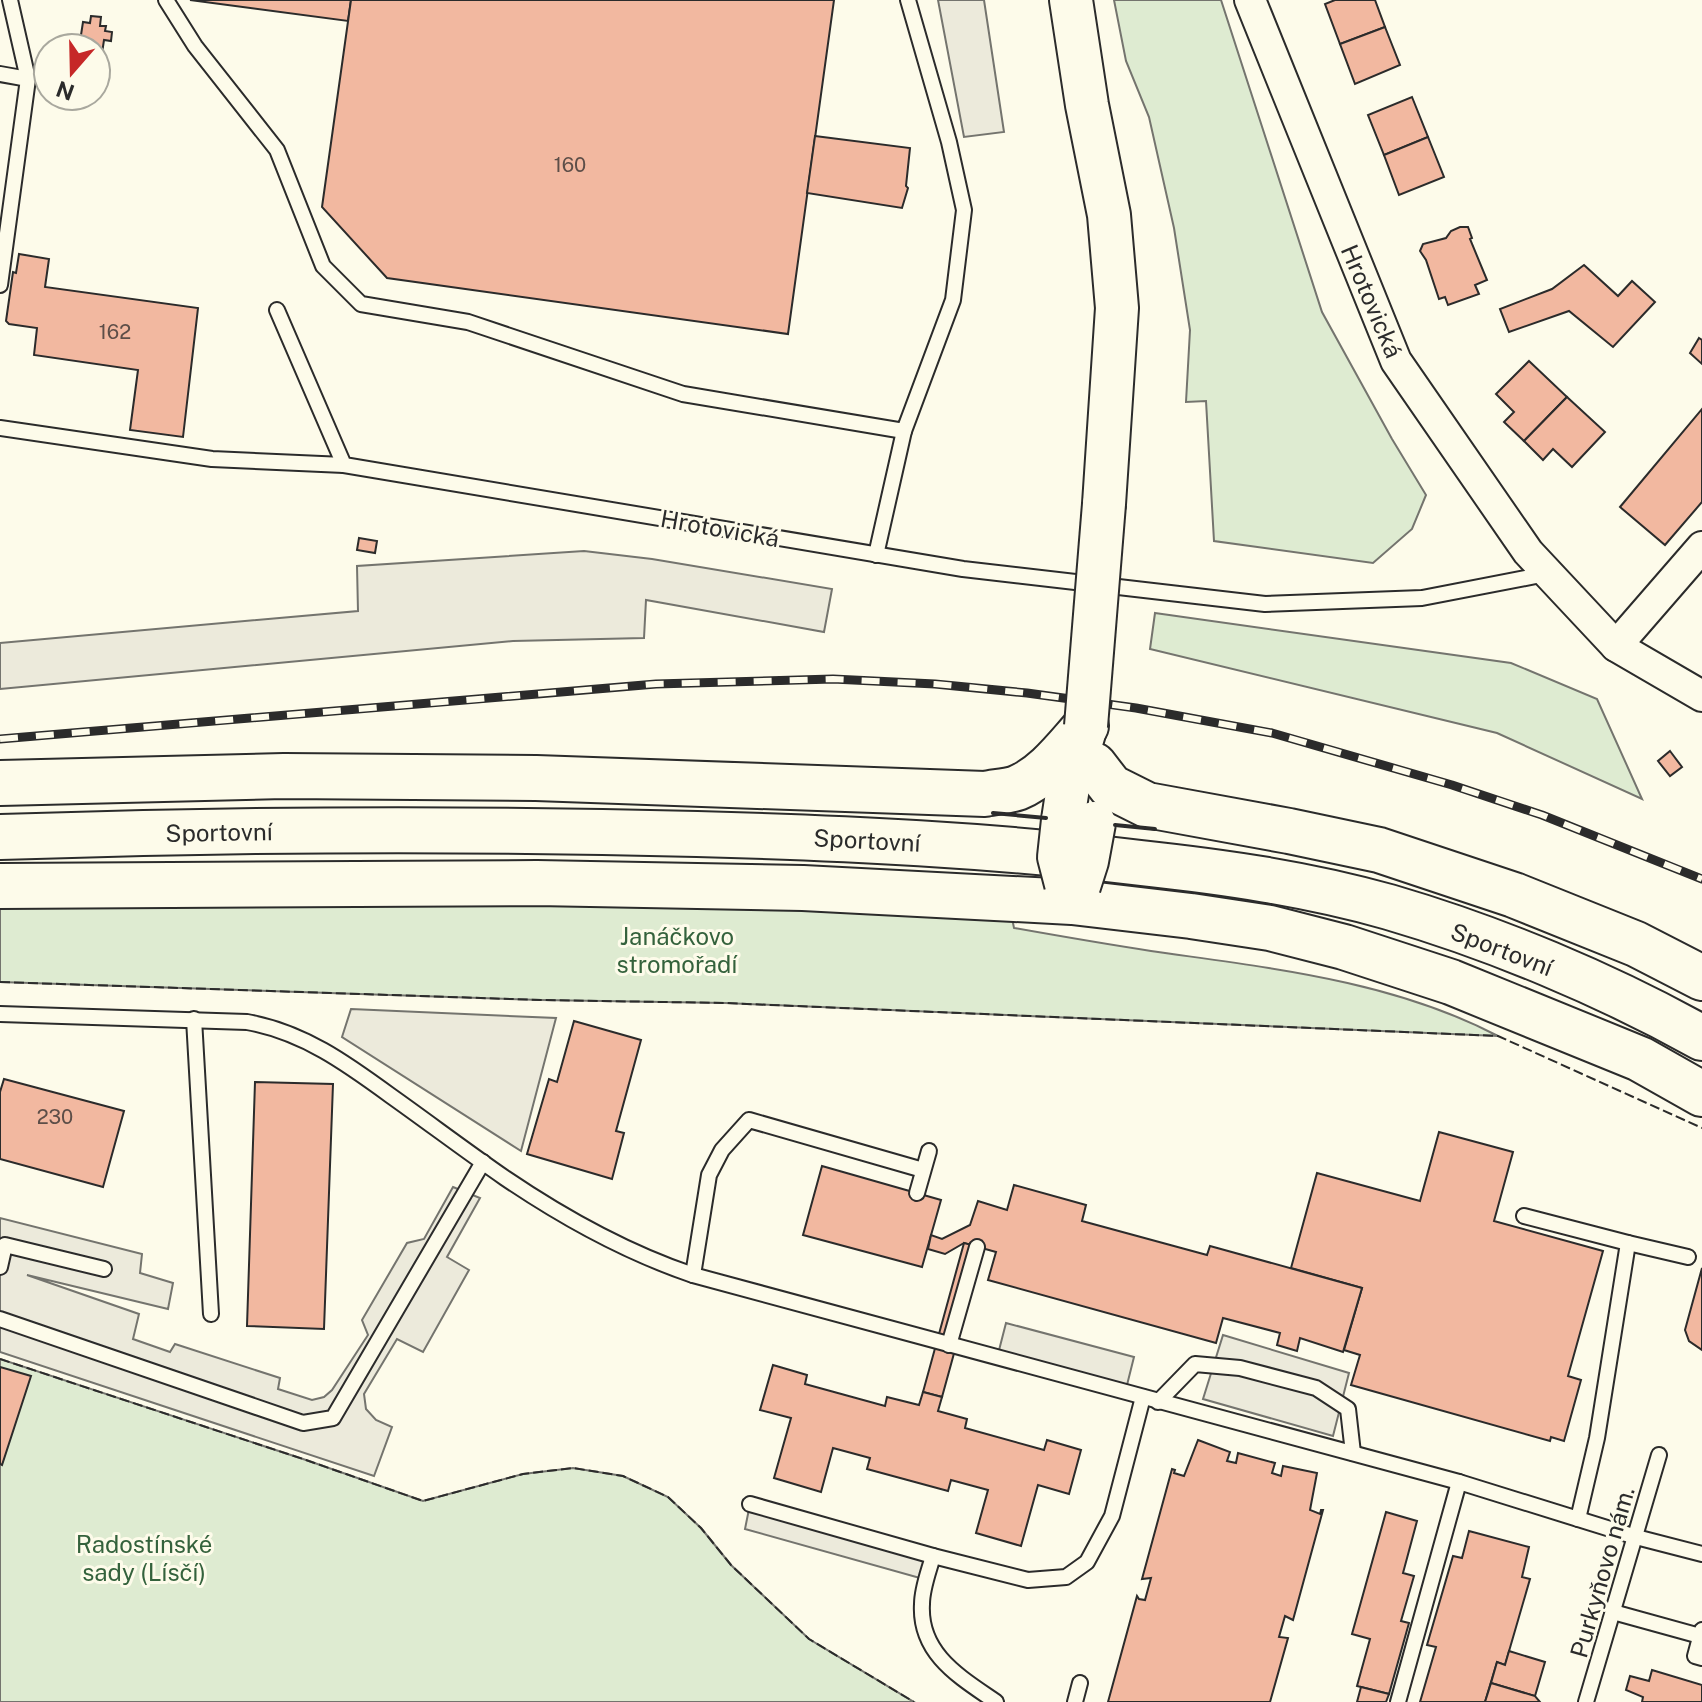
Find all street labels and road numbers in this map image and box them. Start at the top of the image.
street label: Hrotovická [1336,240,1408,362]
street label: Hrotovická [658,504,782,552]
street label: Sportovní [165,817,274,847]
street label: Sportovní [813,823,922,857]
street label: Sportovní [1447,917,1558,982]
street label: Purkyňovo nám. [1564,1483,1640,1661]

